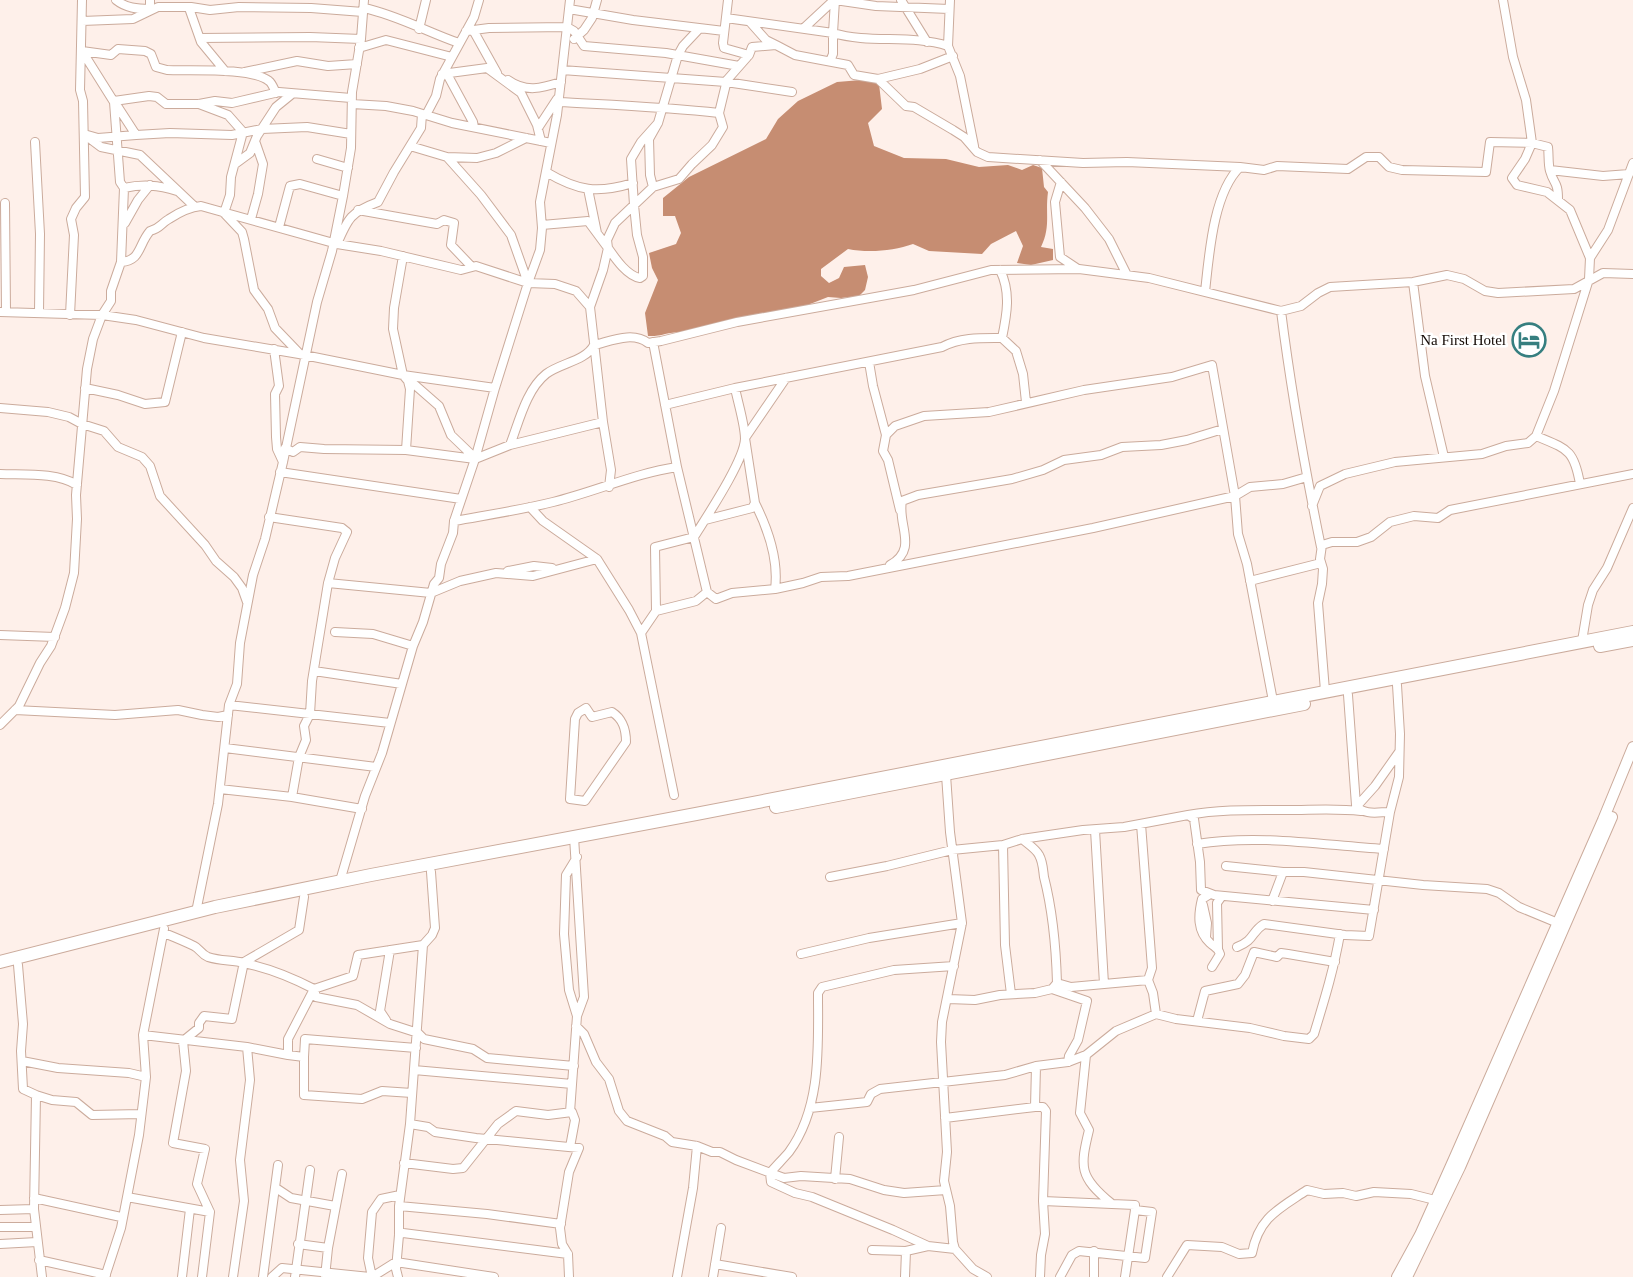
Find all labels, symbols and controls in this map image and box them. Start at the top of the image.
hotel icon: Na First Hotel [1511,322,1547,358]
place label: Na First Hotel [1420,332,1506,348]

